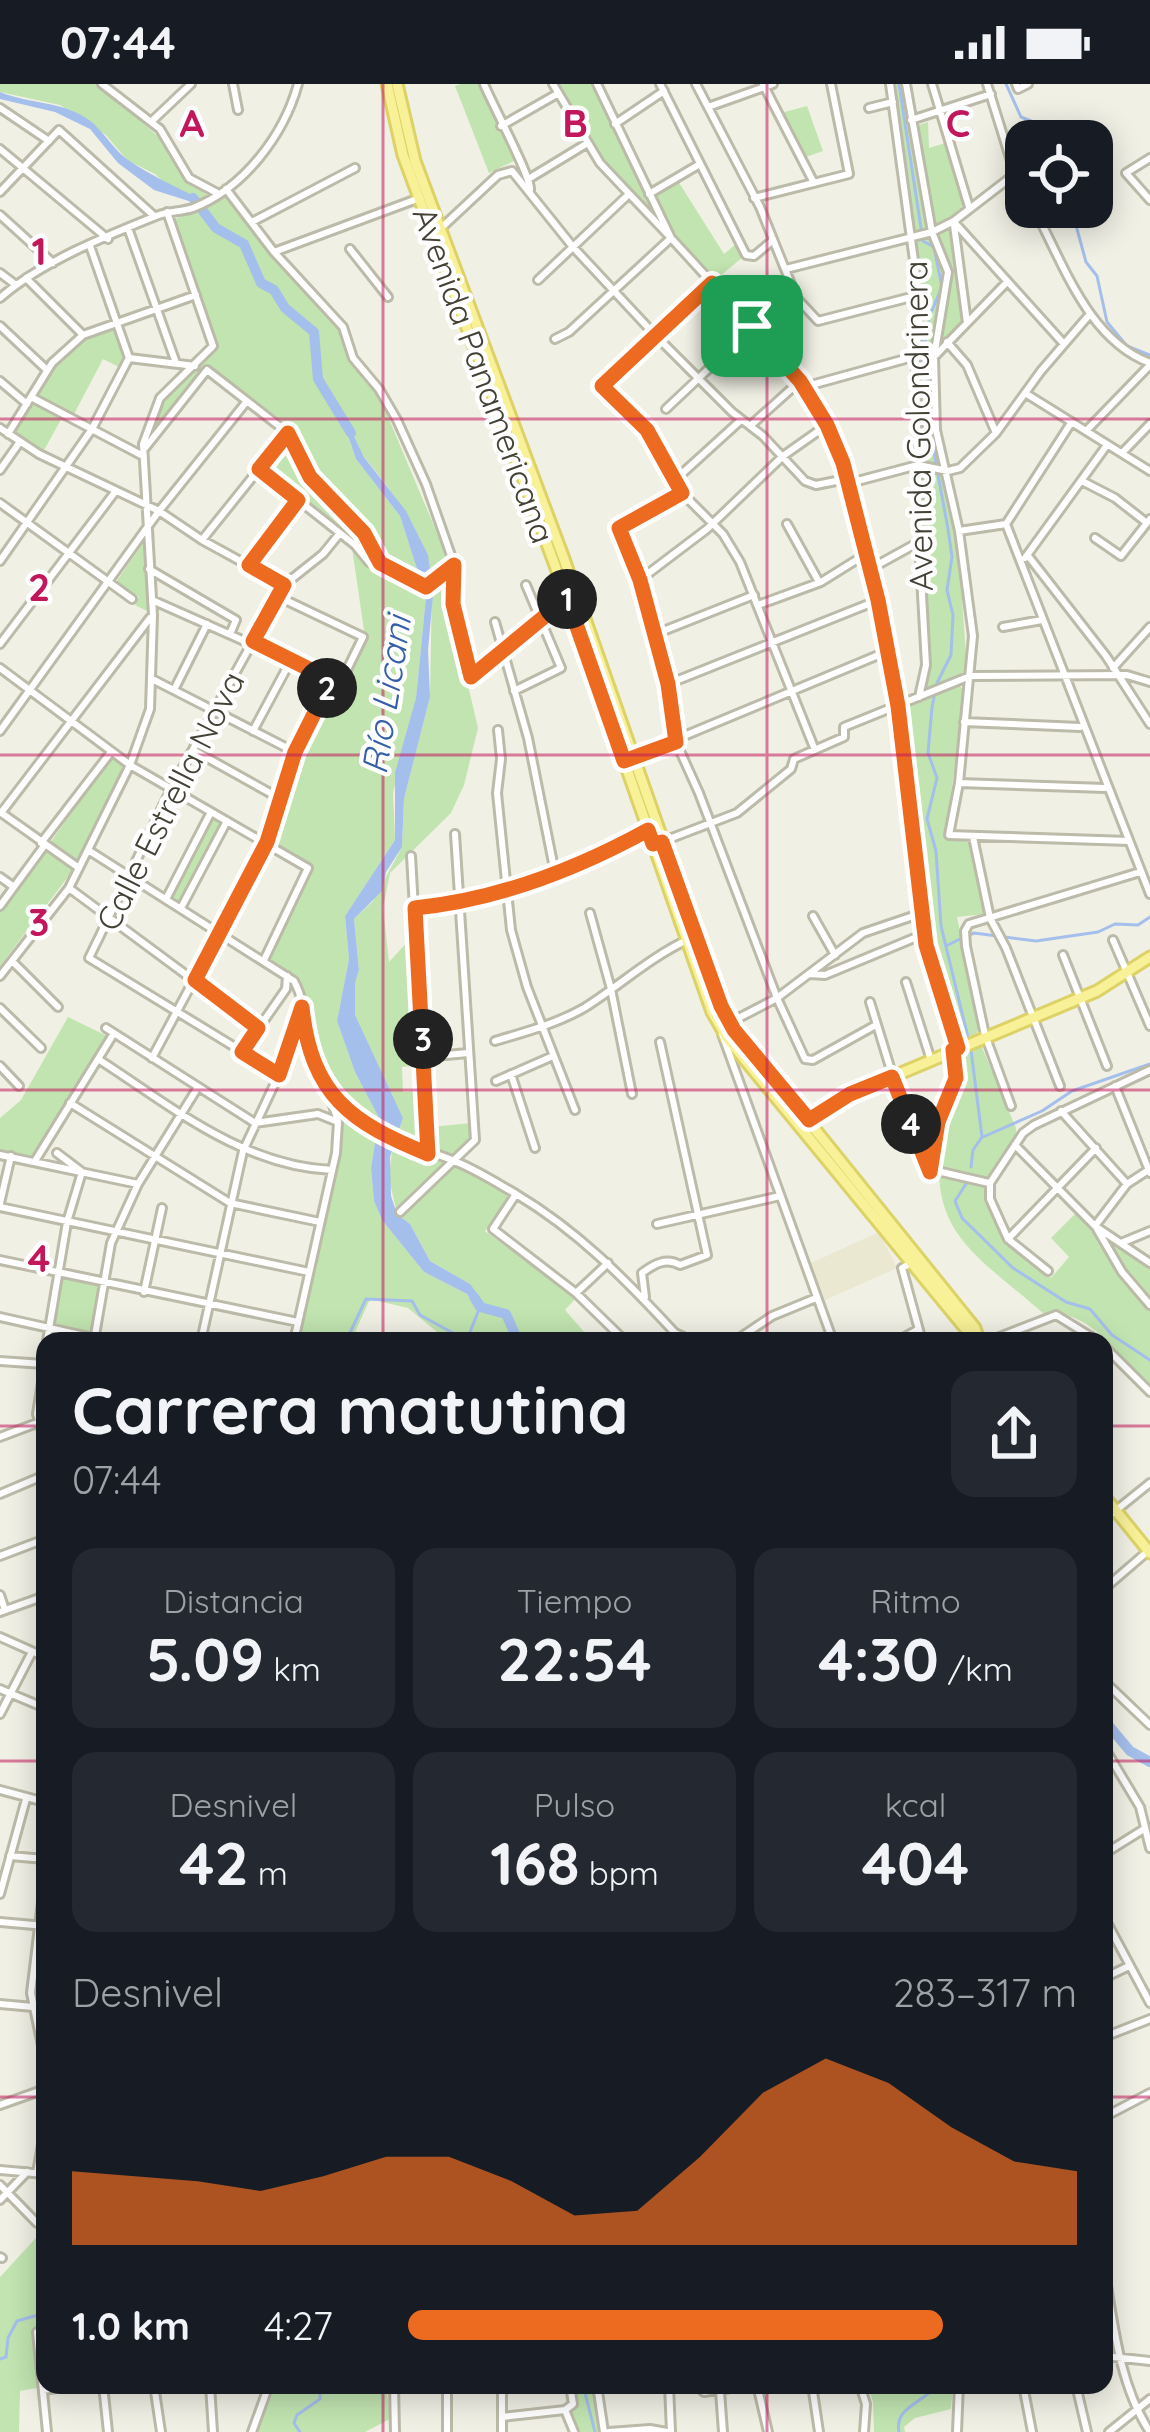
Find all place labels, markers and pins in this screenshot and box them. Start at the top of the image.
pin [701,275,803,377]
pin: 1 [537,569,597,629]
pin: 2 [297,658,357,718]
pin: 3 [393,1009,453,1069]
pin: 4 [881,1094,941,1154]

